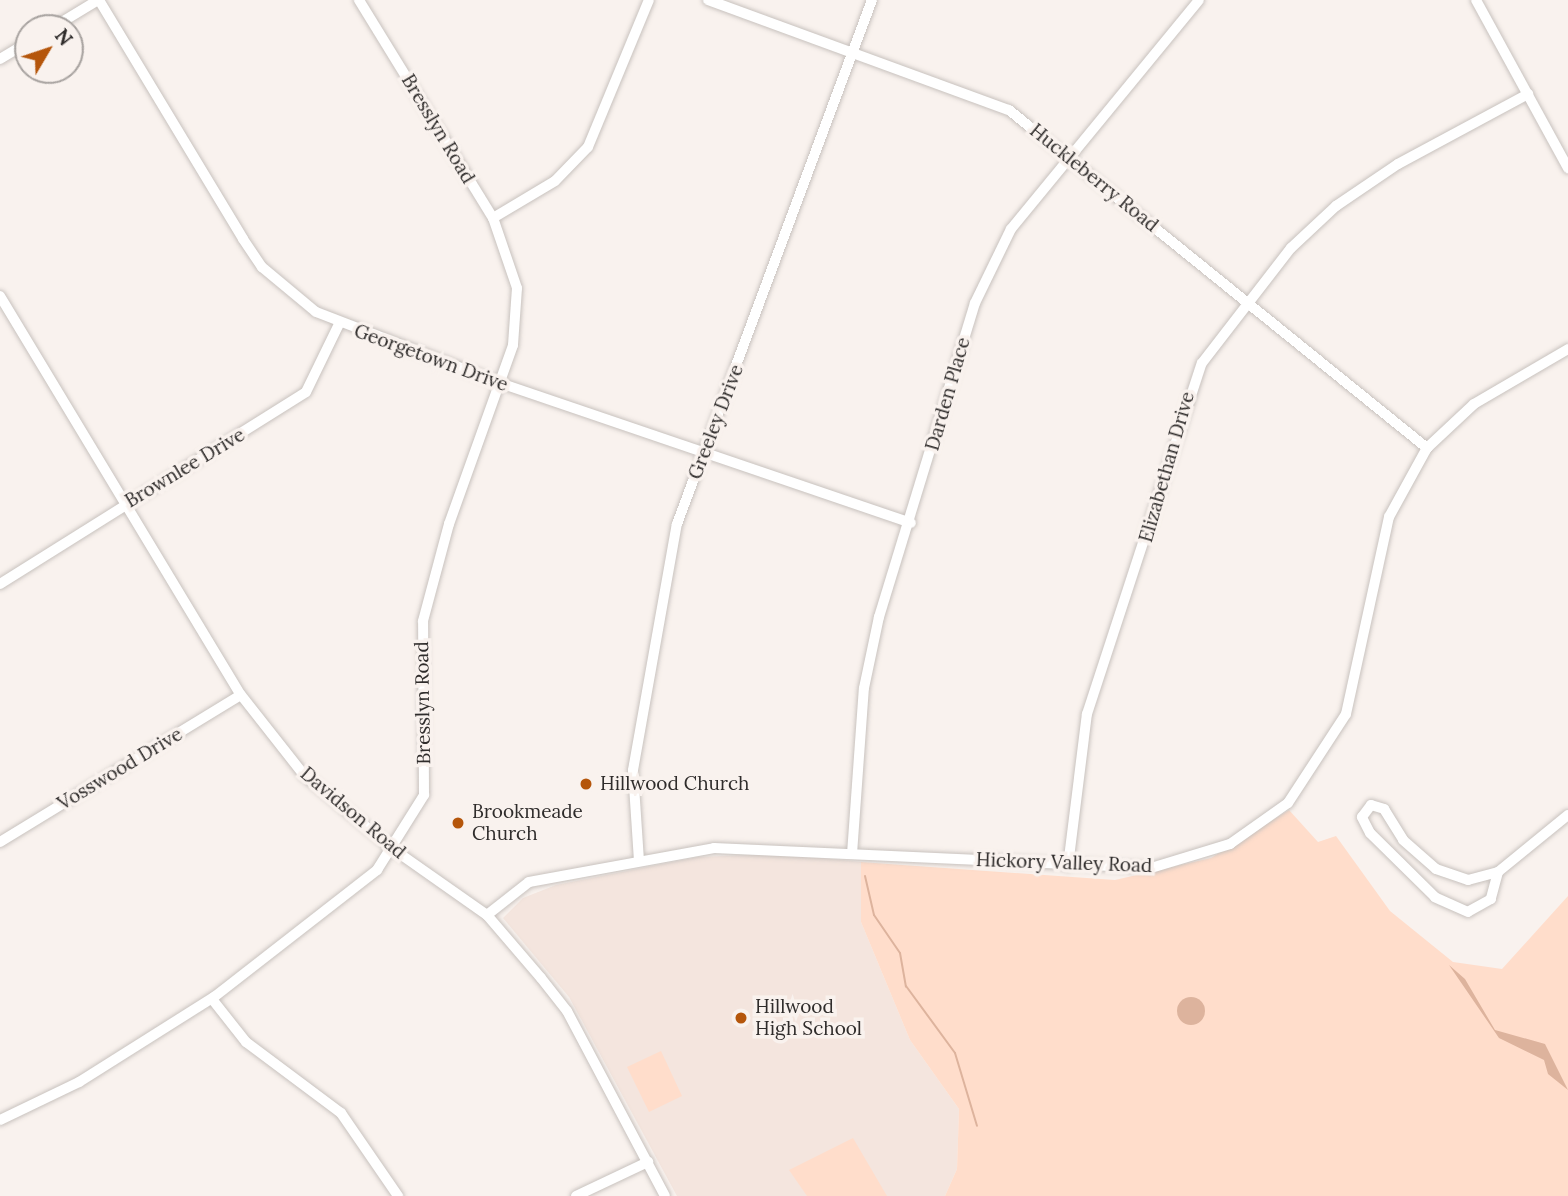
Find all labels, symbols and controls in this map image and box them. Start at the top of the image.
north arrow [14,14,84,84]
text: N [50,24,78,50]
street label: Bresslyn Road [396,70,480,188]
street label: Huckleberry Road [1025,119,1163,237]
street label: Georgetown Drive [351,320,511,396]
street label: Darden Place [921,335,975,453]
street label: Greeley Drive [684,361,748,483]
street label: Elizabethan Drive [1135,389,1199,545]
street label: Brownlee Drive [121,423,249,513]
street label: Bresslyn Road [411,641,435,765]
street label: Vosswood Drive [53,723,187,815]
street label: Davidson Road [296,762,410,864]
place label: Hillwood Church [600,773,749,795]
marker: Hillwood Church [578,776,594,792]
place label: Brookmeade Church [472,801,583,845]
marker: Brookmeade Church [450,815,466,831]
street label: Hickory Valley Road [976,849,1152,877]
place label: Hillwood High School [755,996,862,1040]
marker: Hillwood High School [733,1010,749,1026]

